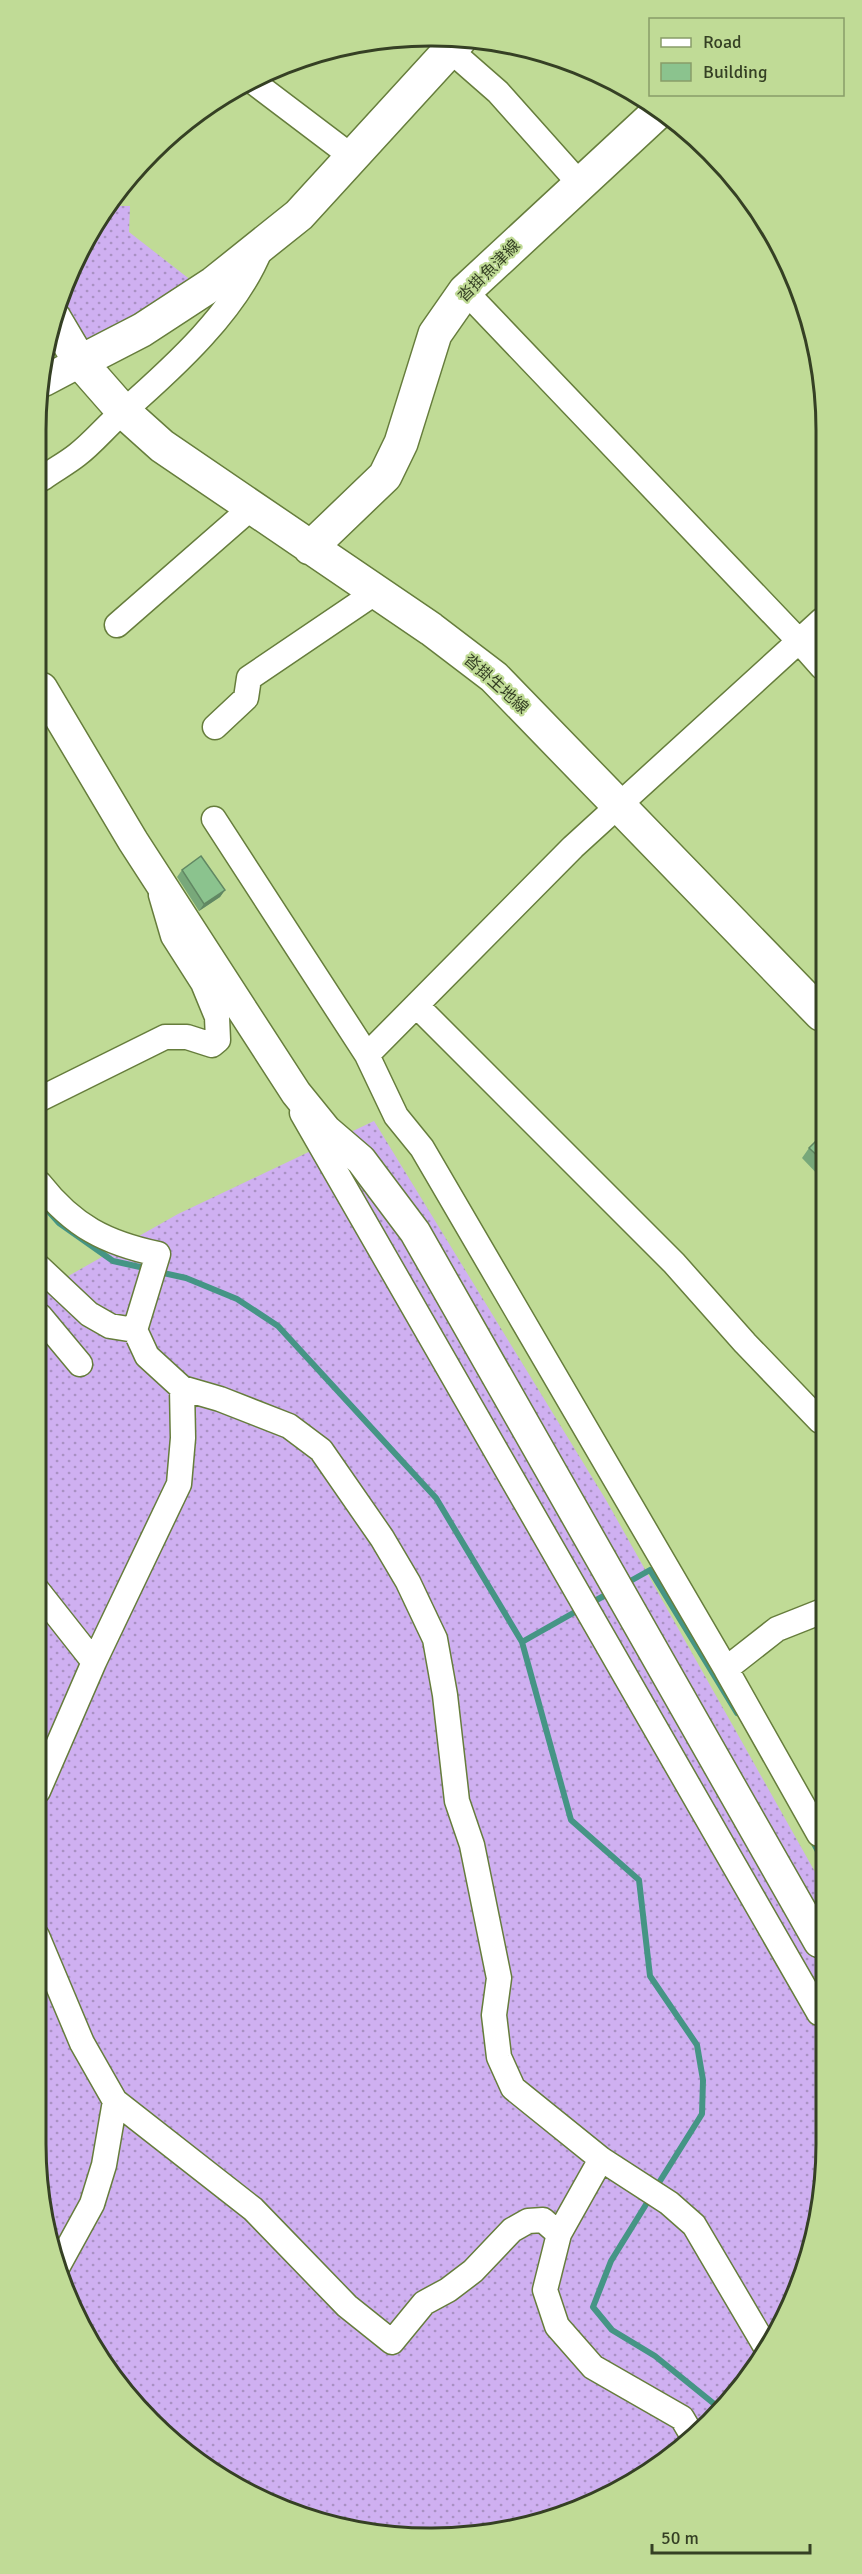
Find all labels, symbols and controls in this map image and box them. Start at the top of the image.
legend [649,18,844,96]
text: Road [703,31,742,53]
text: Building [703,61,767,83]
street label: 沓掛魚津線 [454,236,524,306]
street label: 沓掛生地線 [460,650,532,718]
scale bar [652,2517,810,2555]
text: 50 m [661,2527,699,2549]

